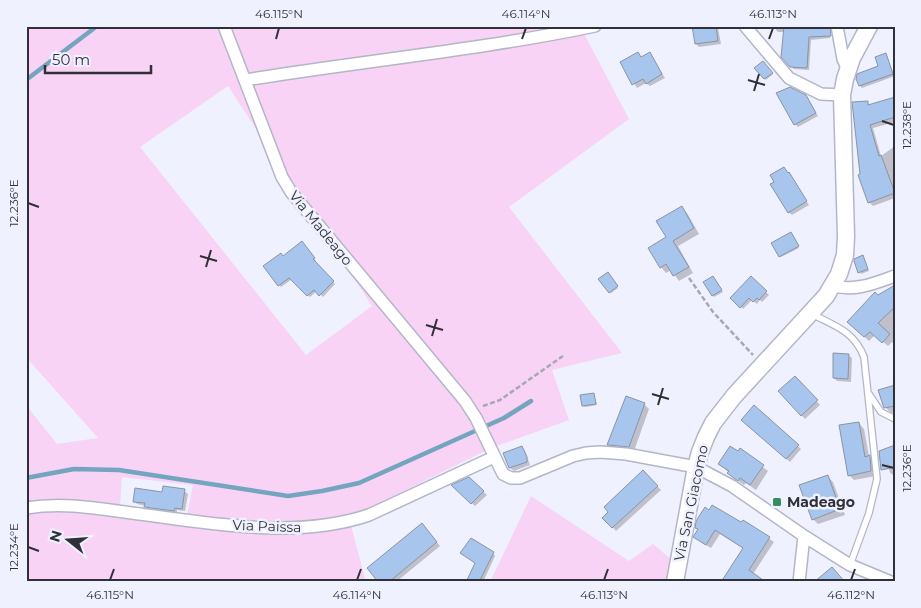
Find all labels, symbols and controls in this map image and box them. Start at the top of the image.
text: 46.115°N [255,6,303,21]
text: 46.114°N [502,6,550,21]
text: 46.113°N [749,6,797,21]
scale bar [45,42,151,74]
text: 50 m [52,50,90,69]
text: 12.238°E [899,101,914,149]
text: 12.236°E [6,179,21,227]
street label: Via Madeago [285,187,357,269]
street label: Via San Giacomo [670,443,712,563]
text: 12.236°E [899,444,914,492]
place label: Madeago [787,493,855,511]
marker: Madeago [771,496,783,508]
north arrow [42,516,92,566]
street label: Via Paissa [232,516,302,536]
text: 12.234°E [6,523,21,571]
text: N [45,528,66,544]
text: 46.115°N [86,587,134,602]
text: 46.114°N [333,587,381,602]
text: 46.113°N [580,587,628,602]
text: 46.112°N [827,587,875,602]

